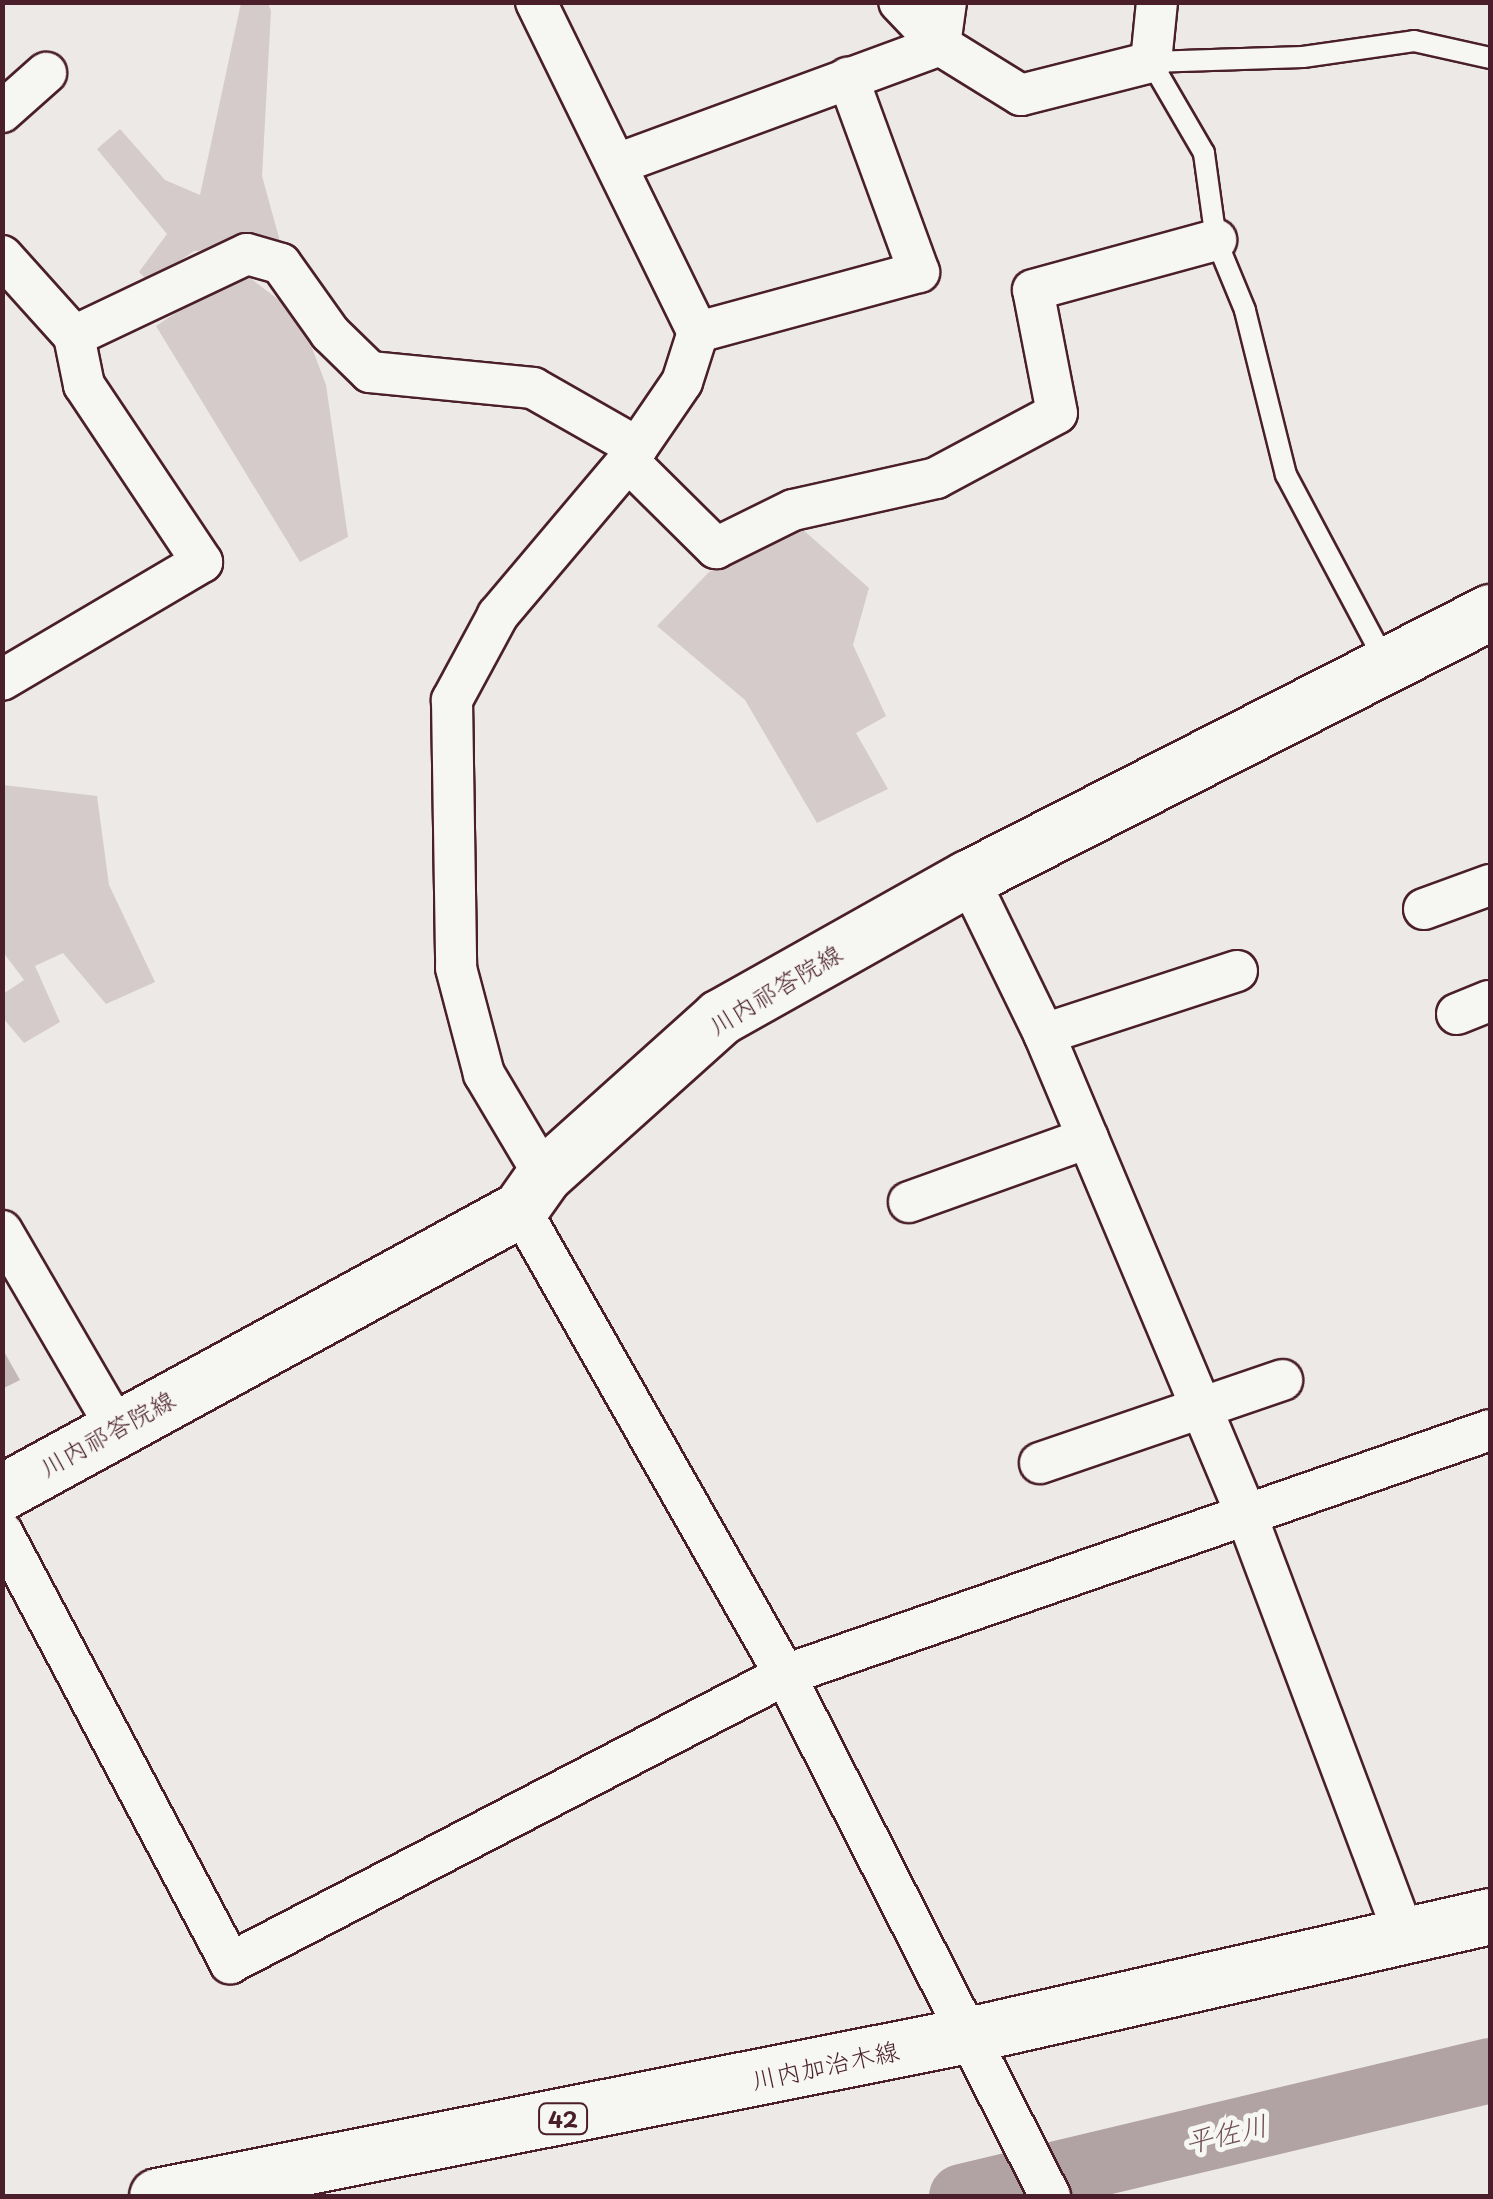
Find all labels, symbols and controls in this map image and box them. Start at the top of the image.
street label: 川内祁答院線 [703,938,847,1040]
street label: 川内祁答院線 [34,1384,180,1482]
street label: 川内加治木線 [749,2035,901,2095]
road number: 42 [538,2102,588,2136]
water label: 平佐川 [1181,2107,1271,2159]

